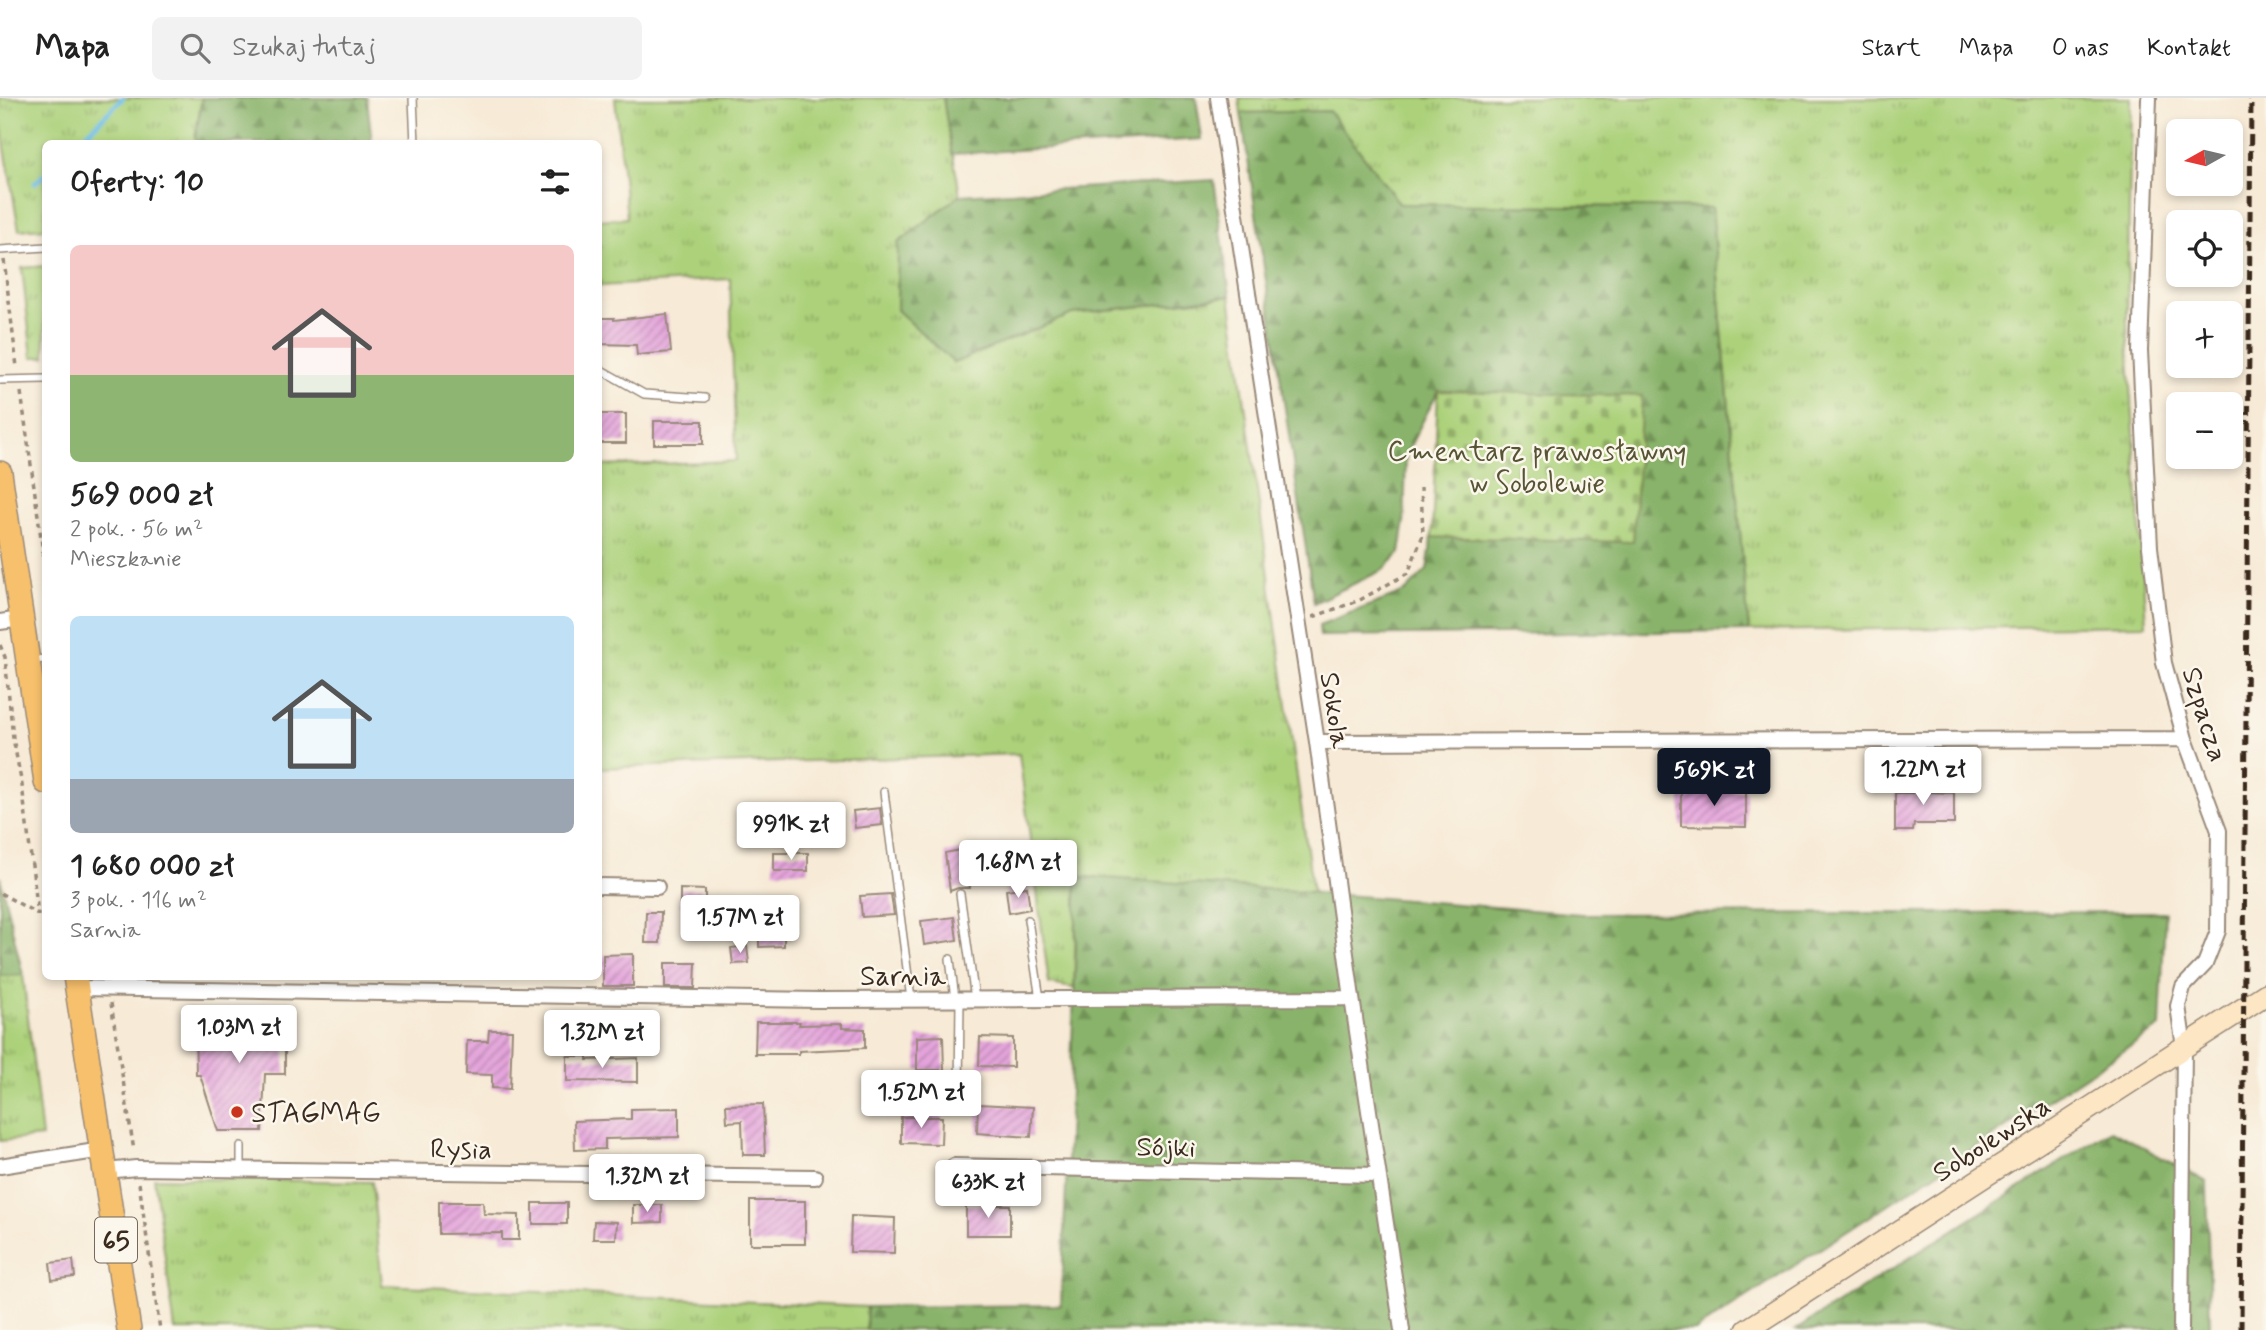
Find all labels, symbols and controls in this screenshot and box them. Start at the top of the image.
search box [152,17,642,80]
text: Mapa [35,26,110,70]
icon: search [176,29,214,67]
text: Szukaj tutaj [232,31,376,65]
text: Start [1862,33,1921,64]
text: Mapa [1959,33,2014,64]
text: O nas [2052,33,2109,64]
text: Kontakt [2147,33,2231,64]
north arrow [2166,119,2244,196]
map controls [2166,119,2243,469]
text: Oferty: 10 [70,163,204,202]
icon: filters [536,163,574,201]
button: locate [2166,210,2243,287]
icon: home [259,290,385,416]
button: + [2166,301,2243,378]
button: − [2166,392,2243,469]
park label: Cmentarz prawosławny w Sobolewie [1388,434,1686,503]
text: 569 000 zł [70,476,214,515]
text: 2 pok. · 56 m² [70,515,203,545]
text: Mieszkanie [70,545,182,575]
icon: home [259,661,385,787]
street label: Szpacza [2172,663,2236,767]
street label: Sokola [1309,670,1358,751]
pin: 569K zł [1649,748,1779,808]
pin: 1.22M zł [1851,748,1995,807]
text: 1.22M zł [1880,755,1966,785]
text: 569K zł [1673,756,1755,786]
pin: 991K zł [726,802,856,862]
text: 991K zł [753,810,829,840]
pin: 1.68M zł [946,840,1090,900]
text: 1 680 000 zł [70,847,234,886]
text: 1.68M zł [975,848,1061,878]
text: 3 pok. · 116 m² [70,886,207,916]
pin: 1.57M zł [668,896,812,955]
text: 1.57M zł [696,903,784,933]
text: Sarnia [70,916,141,946]
street label: Sarnia [860,959,946,996]
pin: 1.03M zł [167,1006,311,1065]
pin: 1.32M zł [530,1010,674,1070]
text: 1.03M zł [197,1013,281,1043]
text: 1.32M zł [560,1018,644,1048]
pin: 1.52M zł [849,1070,993,1130]
text: 1.52M zł [877,1078,965,1108]
street label: Sobolewska [1926,1088,2059,1192]
place label: STAGMAG [251,1096,381,1133]
marker: STAGMAG [229,1104,245,1120]
street label: Sójki [1136,1129,1196,1168]
street label: Rysia [430,1131,492,1170]
pin: 1.32M zł [575,1154,719,1214]
pin: 633K zł [923,1160,1053,1220]
text: 1.32M zł [605,1162,689,1192]
text: 633K zł [951,1168,1025,1198]
road number: 65 [95,1218,137,1262]

